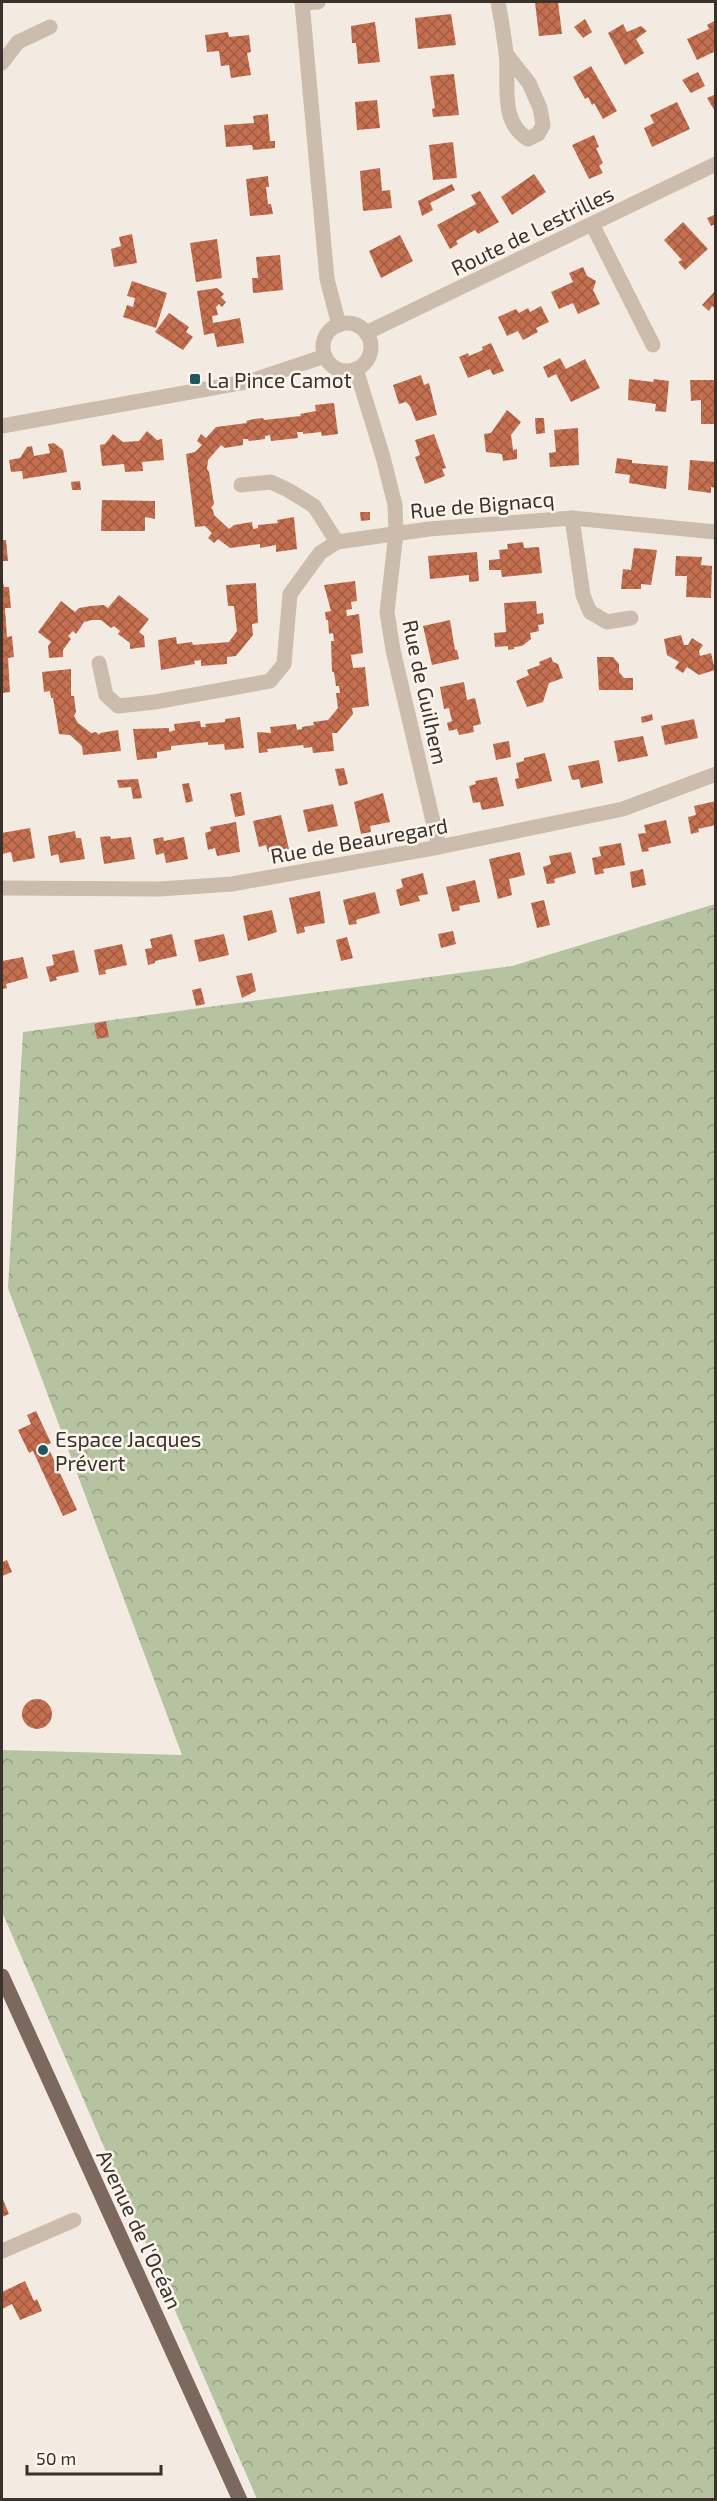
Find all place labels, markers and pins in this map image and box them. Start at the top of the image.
place label: La Pince Camot [207,367,352,392]
marker: La Pince Camot [188,372,202,386]
place label: Espace Jacques Prévert [55,1426,201,1475]
marker: Espace Jacques Prévert [36,1443,50,1457]

